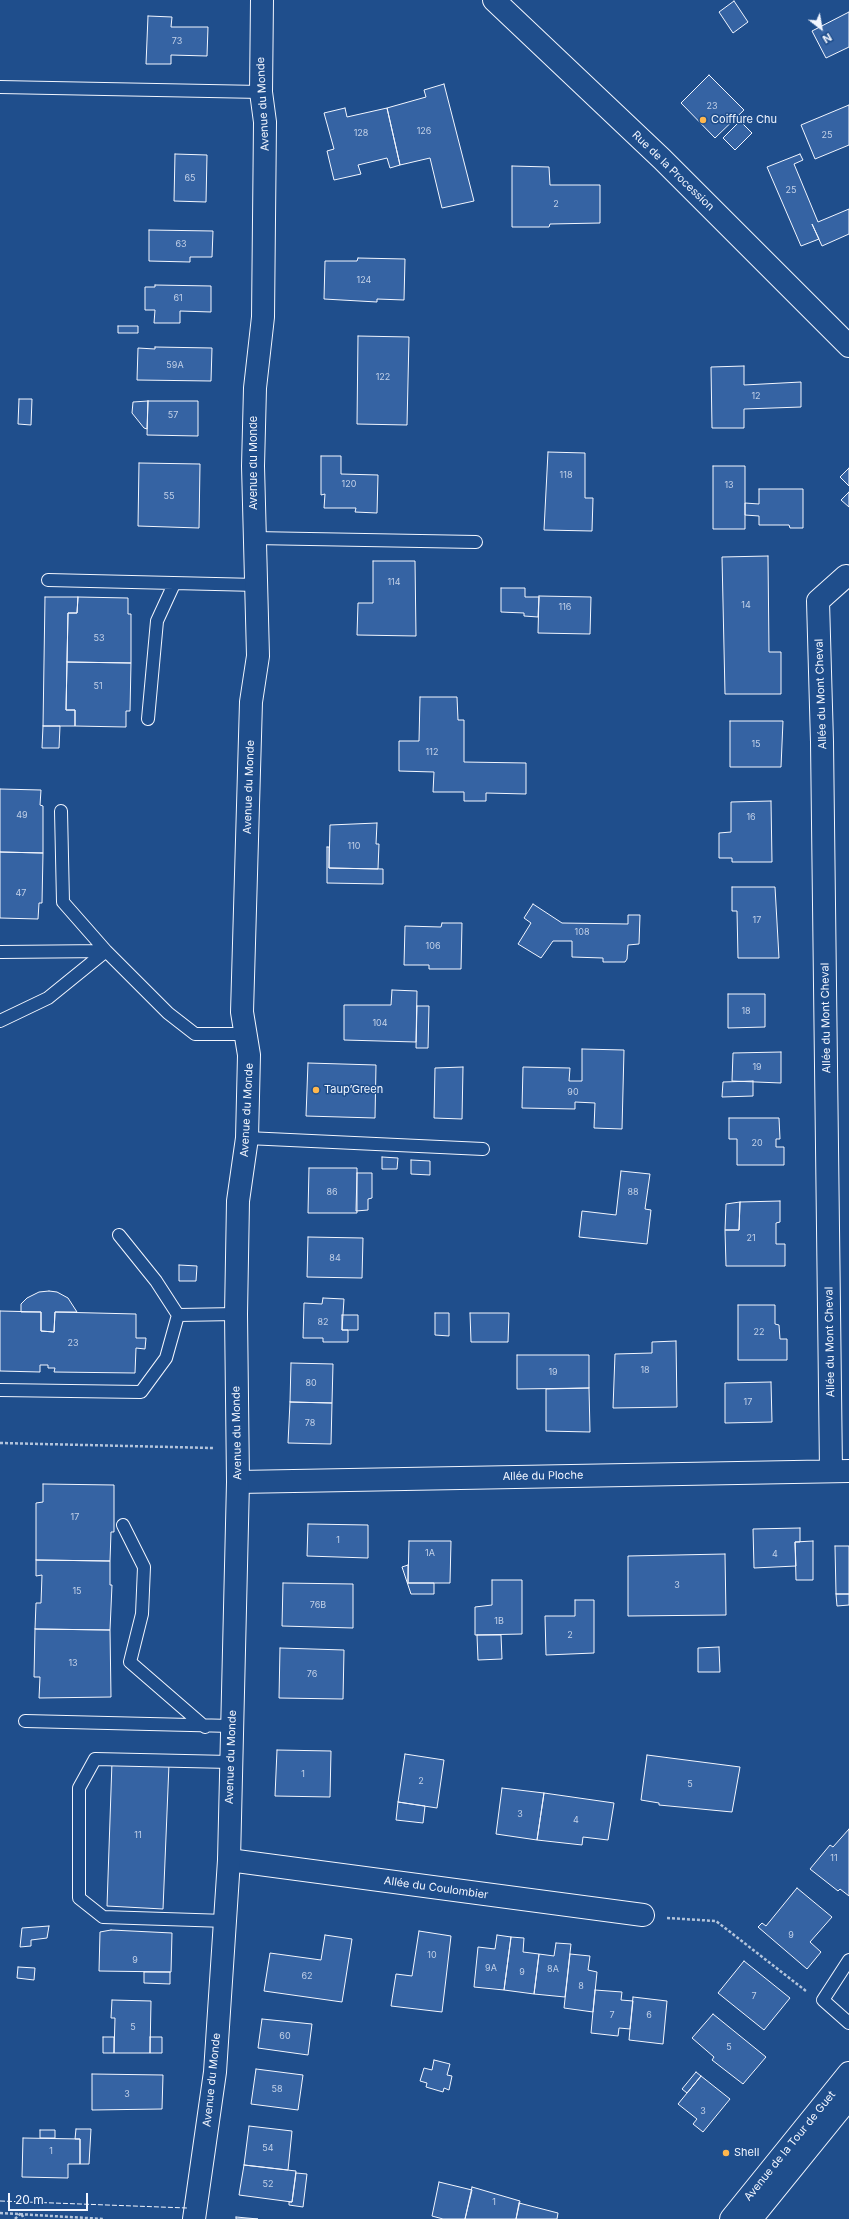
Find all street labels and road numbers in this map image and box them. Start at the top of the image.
street label: Avenue du Monde [254,57,272,151]
street label: Rue de la Procession [629,128,717,214]
street label: Avenue du Monde [247,416,261,510]
street label: Allée du Mont Cheval [812,639,830,749]
street label: Avenue du Monde [241,740,257,834]
street label: Allée du Mont Cheval [818,963,834,1073]
street label: Avenue du Monde [238,1063,256,1157]
street label: Allée du Mont Cheval [822,1287,838,1397]
street label: Avenue du Monde [230,1386,244,1480]
street label: Allée du Ploche [503,1469,583,1483]
street label: Avenue du Monde [223,1710,239,1804]
street label: Allée du Coulombier [383,1874,489,1902]
street label: Avenue du Monde [201,2032,223,2128]
street label: Avenue de la Tour de Guet [742,2088,838,2204]

